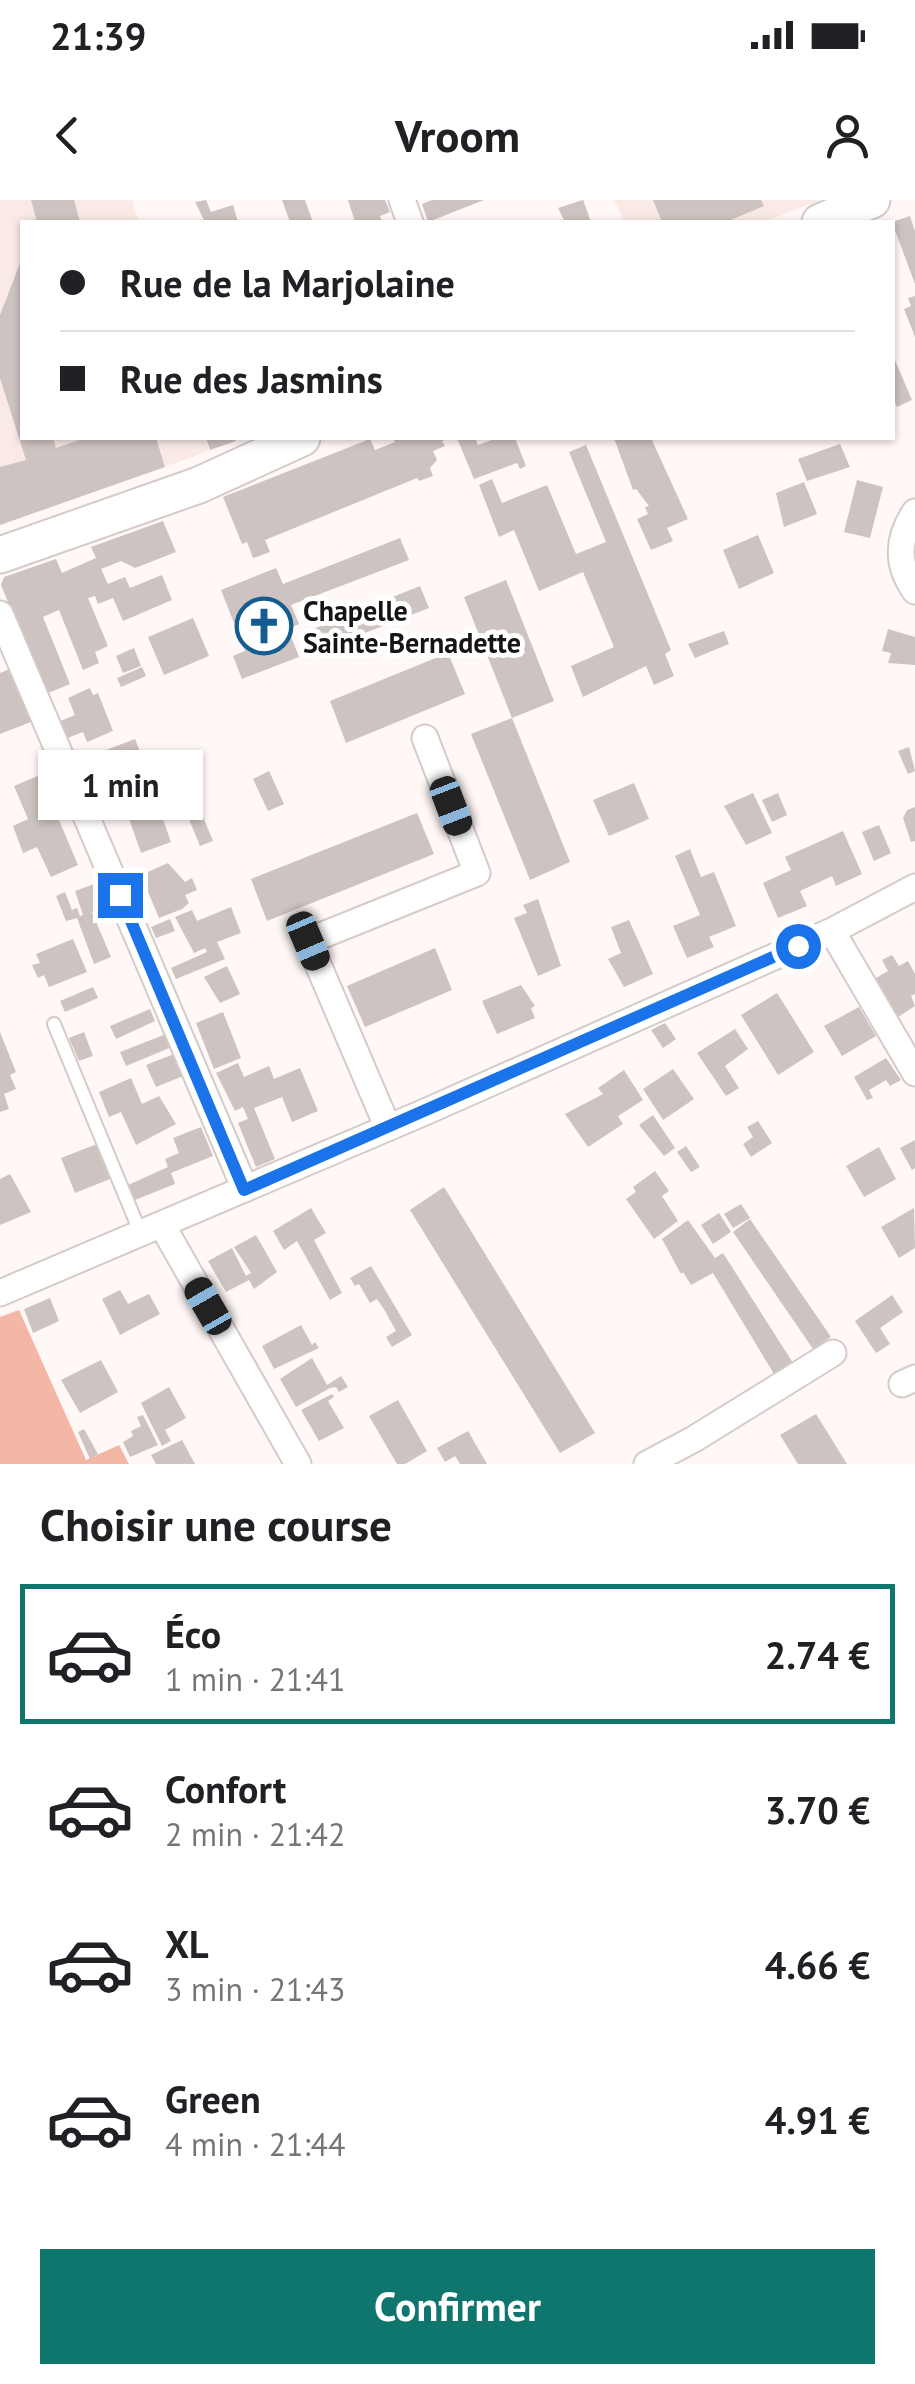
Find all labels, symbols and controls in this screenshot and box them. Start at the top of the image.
text: 21:39 [50,11,146,60]
text: Vroom [395,106,520,164]
icon: back [40,108,95,163]
icon: person [820,108,875,163]
text: Rue de la Marjolaine [120,258,455,307]
text: Rue des Jasmins [120,354,383,403]
place label: Chapelle Sainte-Bernadette [303,592,521,661]
church icon: Chapelle Sainte-Bernadette [234,596,294,656]
callout: 1 min [38,750,202,820]
text: 1 min [81,764,160,806]
car [426,773,476,839]
route end [98,873,143,918]
car [282,908,334,974]
route start [776,924,821,969]
car [180,1273,236,1339]
text: Choisir une course [40,1495,392,1553]
icon: car [45,1609,135,1699]
text: Éco [165,1609,221,1658]
text: 2.74 € [765,1630,870,1679]
text: 1 min · 21:41 [165,1658,345,1700]
icon: car [45,1764,135,1854]
text: Confort [165,1764,286,1813]
text: 3.70 € [765,1785,870,1834]
text: 2 min · 21:42 [165,1813,345,1855]
icon: car [45,1919,135,2009]
text: XL [165,1919,209,1968]
text: 4.66 € [765,1940,870,1989]
text: 3 min · 21:43 [165,1968,345,2010]
icon: car [45,2074,135,2164]
text: Green [165,2074,261,2123]
text: 4.91 € [765,2095,870,2144]
text: 4 min · 21:44 [165,2123,345,2165]
button: Confirmer [40,2249,875,2364]

